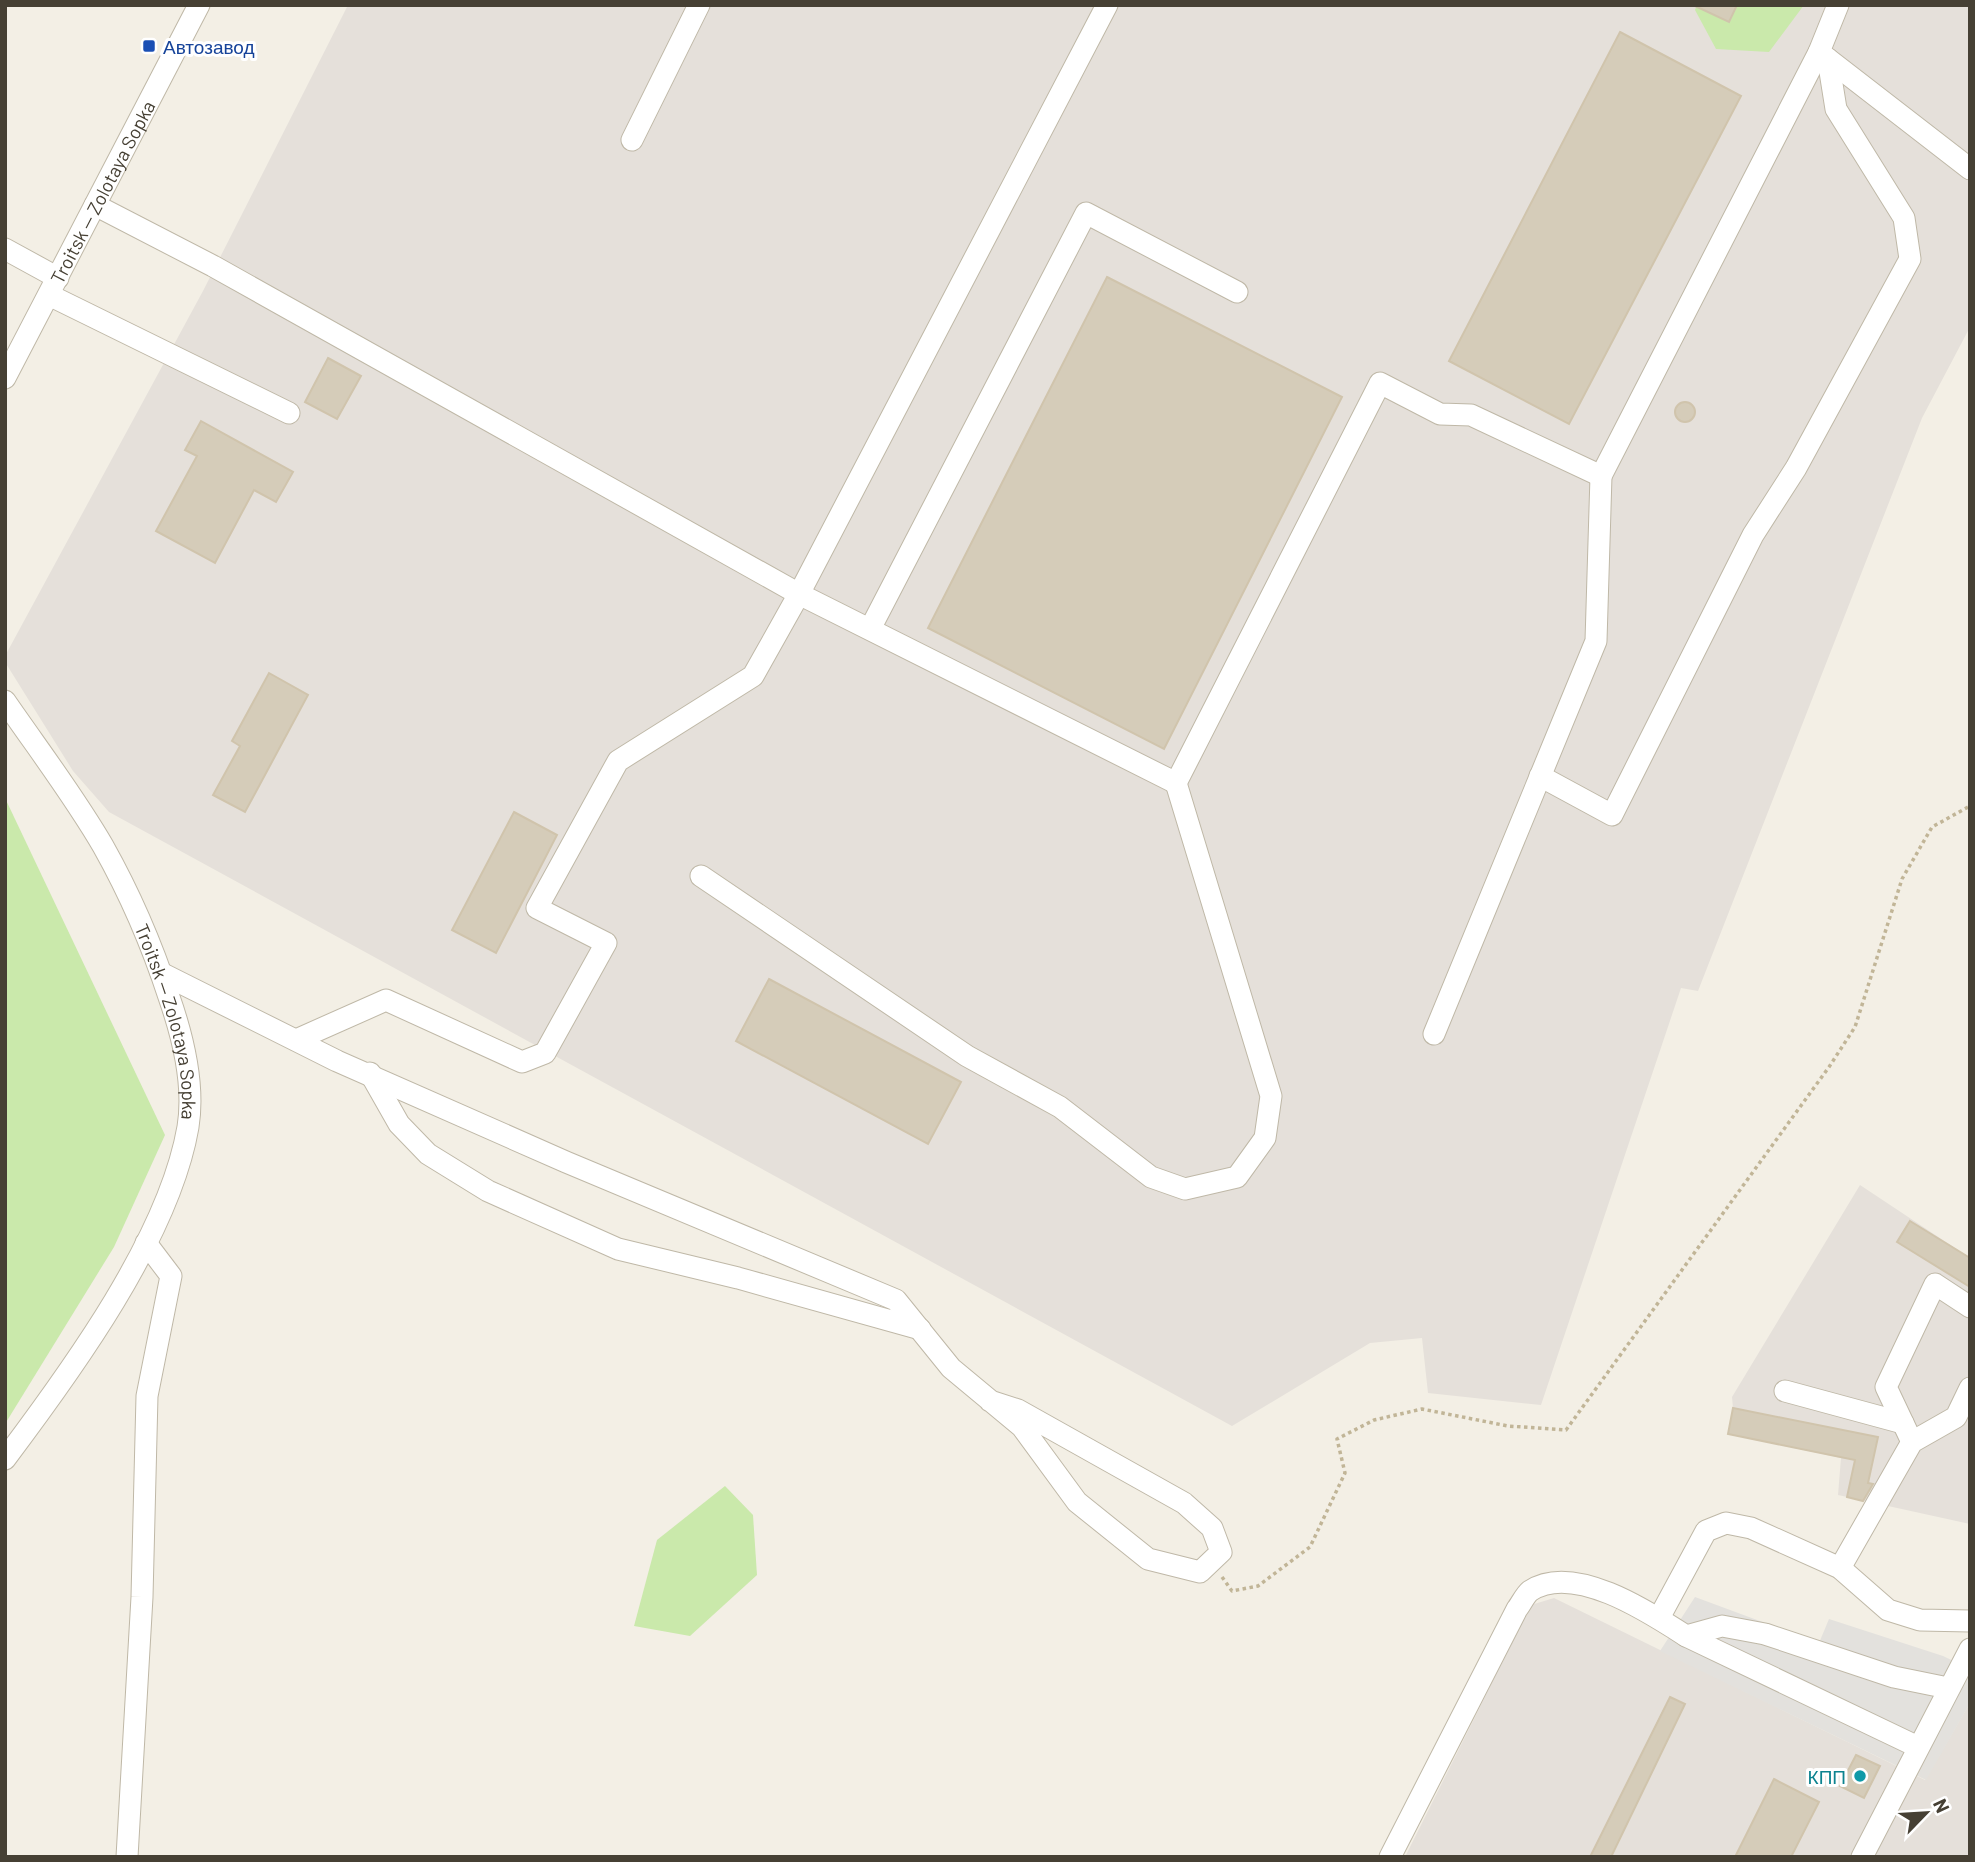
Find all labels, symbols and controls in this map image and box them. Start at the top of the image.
place label: Автозавод [163,35,255,58]
marker: Автозавод [141,38,157,54]
street label: Troitsk — Zolotaya Sopka [45,96,159,287]
street label: Troitsk — Zolotaya Sopka [131,920,202,1121]
place label: КПП [1808,1765,1846,1788]
marker: КПП [1852,1768,1868,1784]
north arrow [1891,1778,1961,1848]
text: N [1929,1795,1955,1816]

